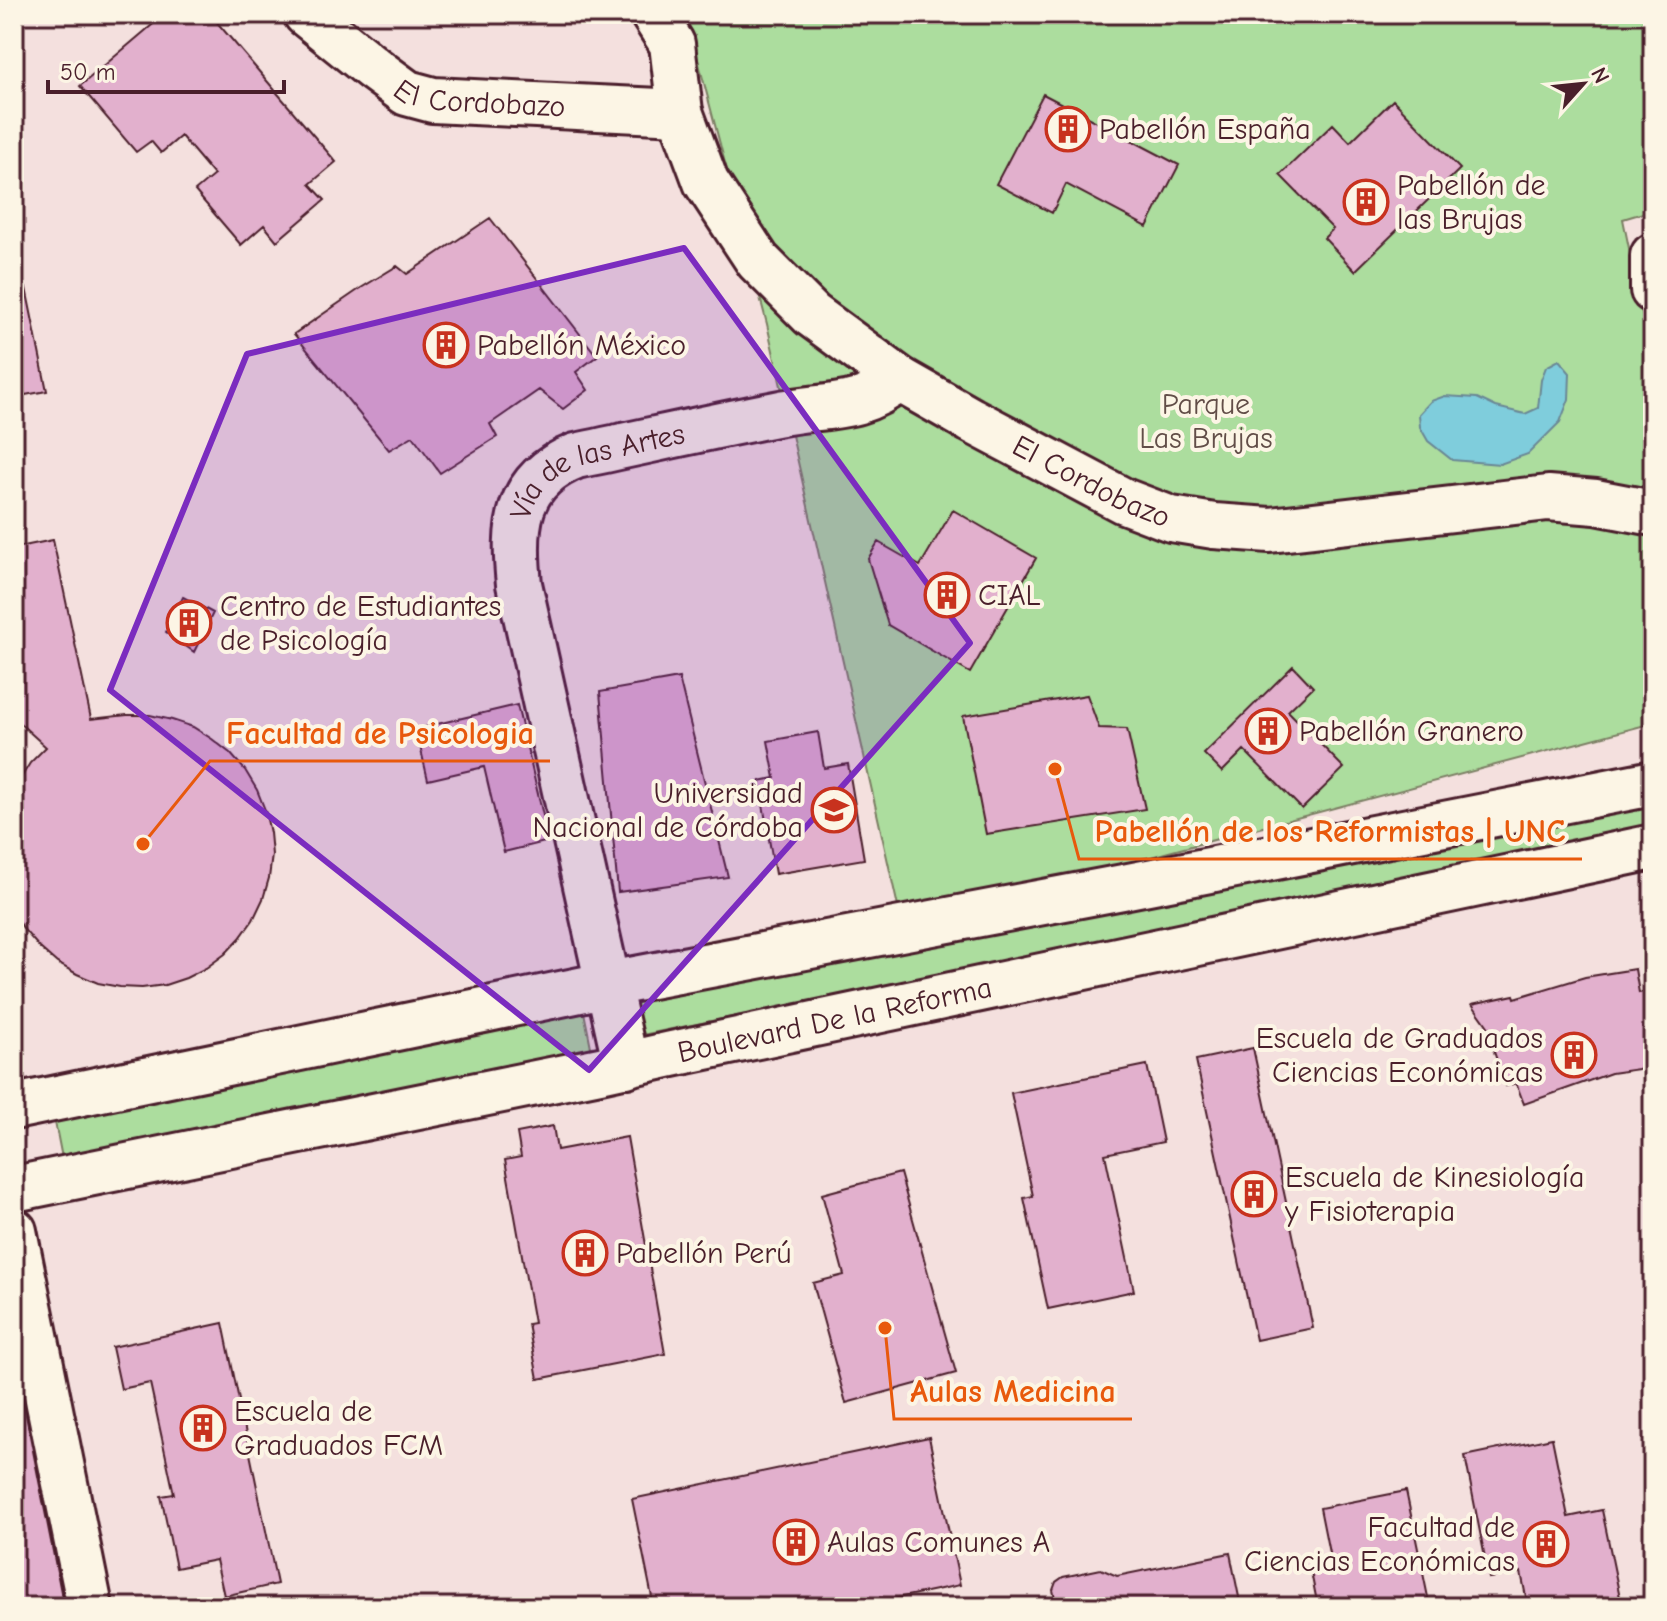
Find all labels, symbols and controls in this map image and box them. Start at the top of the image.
scale bar [48,44,284,94]
north arrow [1543,44,1623,124]
text: 50 m [60,58,116,86]
text: N [1585,63,1615,88]
street label: El Cordobazo [387,72,566,124]
building icon: Pabellón España [1044,105,1092,153]
place label: Pabellón España [1099,112,1311,147]
place label: Pabellón de las Brujas [1397,168,1546,237]
building icon: Pabellón de las Brujas [1342,178,1390,226]
building icon: Pabellón México [422,321,470,369]
place label: Pabellón México [477,328,686,363]
park label: Parque Las Brujas [1139,387,1273,456]
street label: Vía de las Artes [502,416,688,523]
street label: El Cordobazo [1007,428,1175,535]
building icon: CIAL [923,571,971,619]
place label: CIAL [978,578,1041,613]
place label: Centro de Estudiantes de Psicología [220,589,501,658]
building icon: Centro de Estudiantes de Psicología [165,599,213,647]
callout: Facultad de Psicologia [210,705,550,761]
building icon: Pabellón Granero [1244,707,1292,755]
place label: Pabellón Granero [1299,714,1524,749]
text: Facultad de Psicologia [226,715,534,752]
place label: Universidad Nacional de Córdoba [532,776,803,845]
school or university icon: Universidad Nacional de Córdoba [810,786,858,834]
callout: Pabellón de los Reformistas | UNC [1079,803,1582,859]
text: Pabellón de los Reformistas | UNC [1095,813,1565,850]
street label: Boulevard De la Reforma [674,969,995,1070]
place label: Escuela de Graduados Ciencias Económicas [1256,1021,1543,1090]
building icon: Escuela de Graduados Ciencias Económicas [1550,1031,1598,1079]
place label: Escuela de Kinesiología y Fisioterapia [1284,1160,1584,1229]
building icon: Escuela de Kinesiología y Fisioterapia [1230,1170,1278,1218]
building icon: Pabellón Perú [561,1229,609,1277]
place label: Pabellón Perú [616,1236,792,1271]
callout: Aulas Medicina [894,1363,1132,1419]
text: Aulas Medicina [910,1373,1116,1410]
place label: Escuela de Graduados FCM [234,1394,443,1463]
building icon: Escuela de Graduados FCM [179,1404,227,1452]
place label: Facultad de Ciencias Económicas [1244,1510,1515,1579]
building icon: Aulas Comunes A [772,1518,820,1566]
building icon: Facultad de Ciencias Económicas [1522,1520,1570,1568]
place label: Aulas Comunes A [827,1525,1050,1560]

